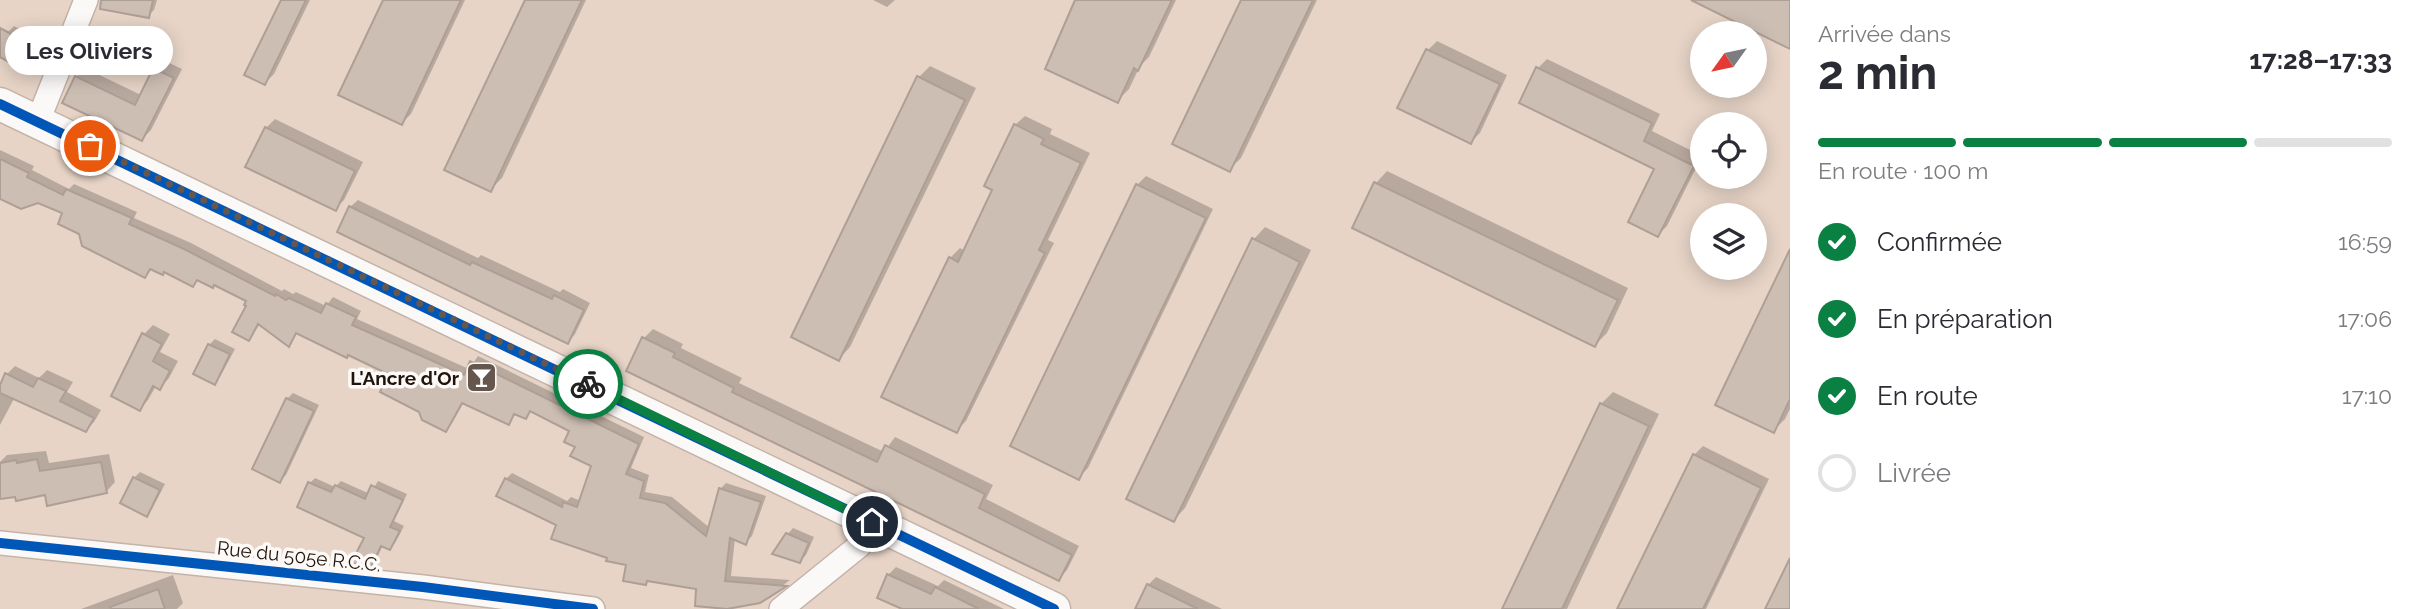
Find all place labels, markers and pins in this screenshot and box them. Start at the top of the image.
callout: Les Oliviers [6,27,174,76]
pin [60,116,120,176]
bar icon: L'Ancre d'Or [465,361,499,395]
place label: L'Ancre d'Or [350,367,460,389]
pin [842,492,902,552]

